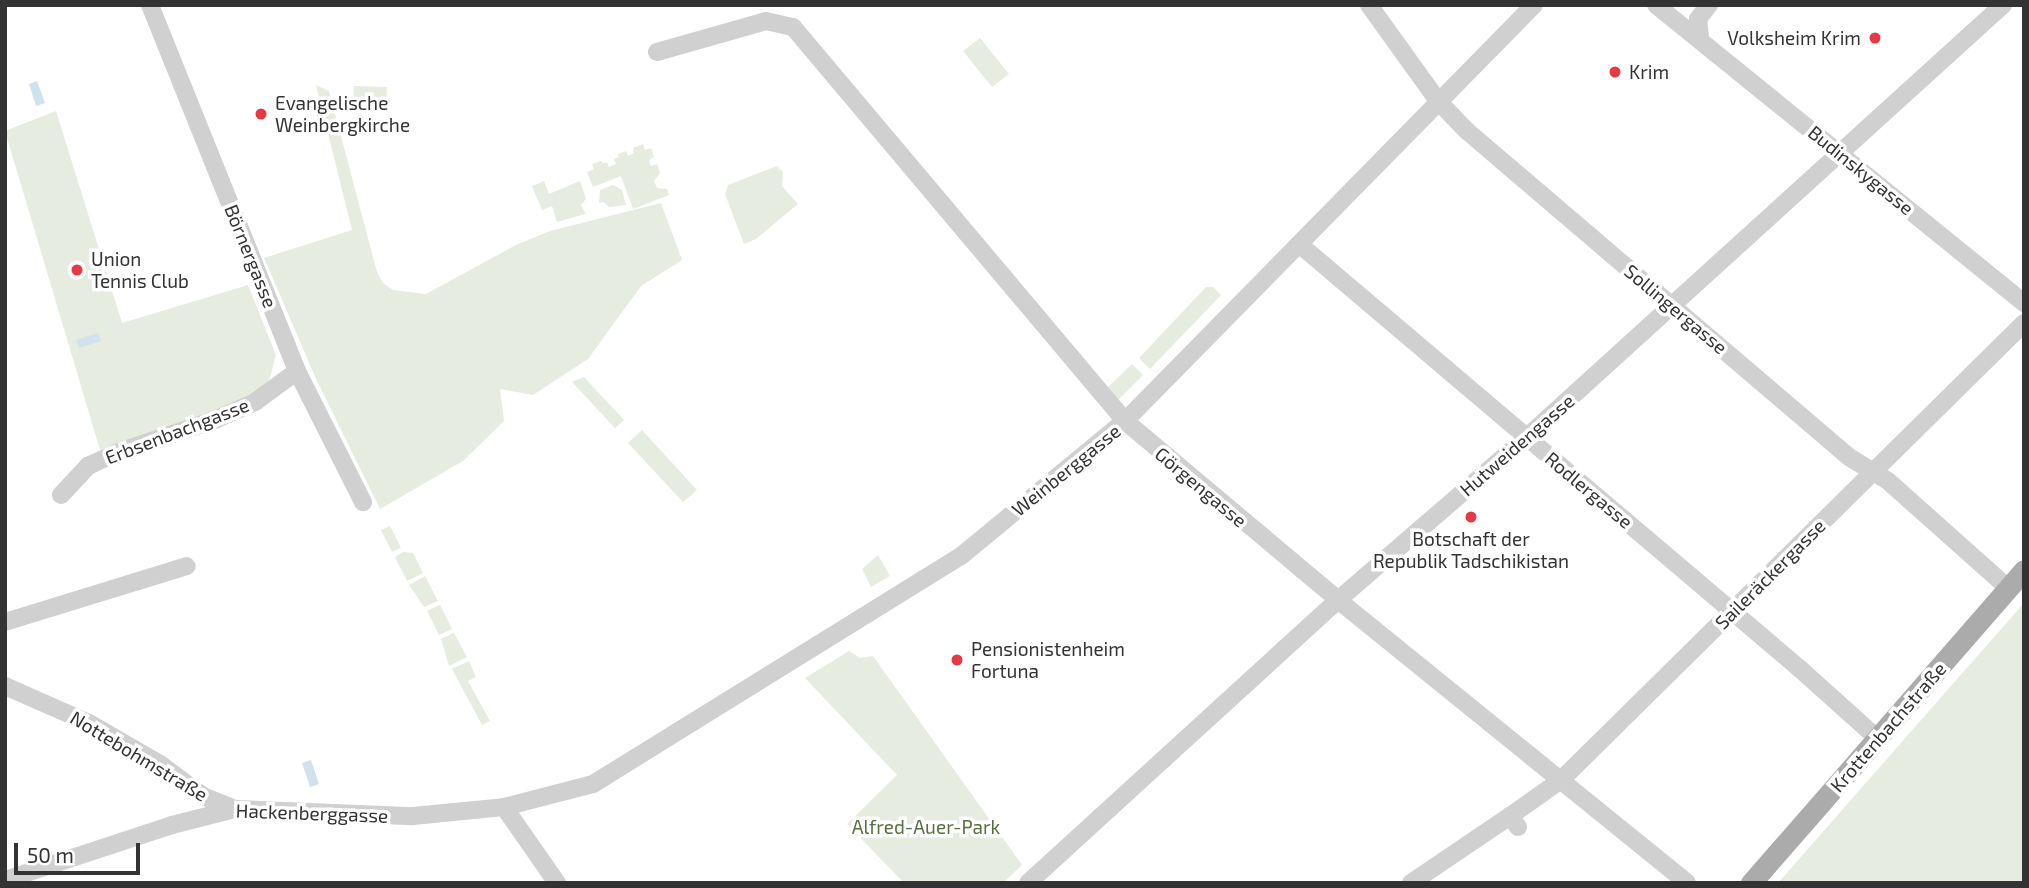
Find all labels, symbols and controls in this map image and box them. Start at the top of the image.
place label: Volksheim Krim [1727,27,1861,49]
marker: Volksheim Krim [1867,30,1883,46]
place label: Krim [1629,61,1669,83]
marker: Krim [1607,64,1623,80]
place label: Evangelische Weinbergkirche [275,92,410,136]
marker: Evangelische Weinbergkirche [253,106,269,122]
street label: Budinskygasse [1804,121,1918,219]
street label: Börnergasse [220,201,282,311]
place label: Union Tennis Club [91,248,189,292]
street label: Sollingergasse [1620,259,1732,359]
marker: Union Tennis Club [69,262,85,278]
street label: Hutweidengasse [1455,389,1579,501]
street label: Erbsenbachgasse [102,393,252,469]
street label: Weinberggasse [1007,419,1125,521]
street label: Görgengasse [1151,442,1251,532]
street label: Rodlergasse [1541,447,1637,533]
marker: Botschaft der Republik Tadschikistan [1463,509,1479,525]
street label: Saileräckergasse [1710,514,1830,634]
place label: Botschaft der Republik Tadschikistan [1373,528,1569,572]
place label: Pensionistenheim Fortuna [971,638,1125,682]
marker: Pensionistenheim Fortuna [949,652,965,668]
street label: Krottenbachstraße [1825,657,1951,797]
street label: Nottebohmstraße [66,706,212,806]
street label: Hackenberggasse [235,799,389,827]
park label: Alfred-Auer-Park [852,816,1000,838]
scale bar [18,828,144,872]
text: 50 m [27,842,74,867]

